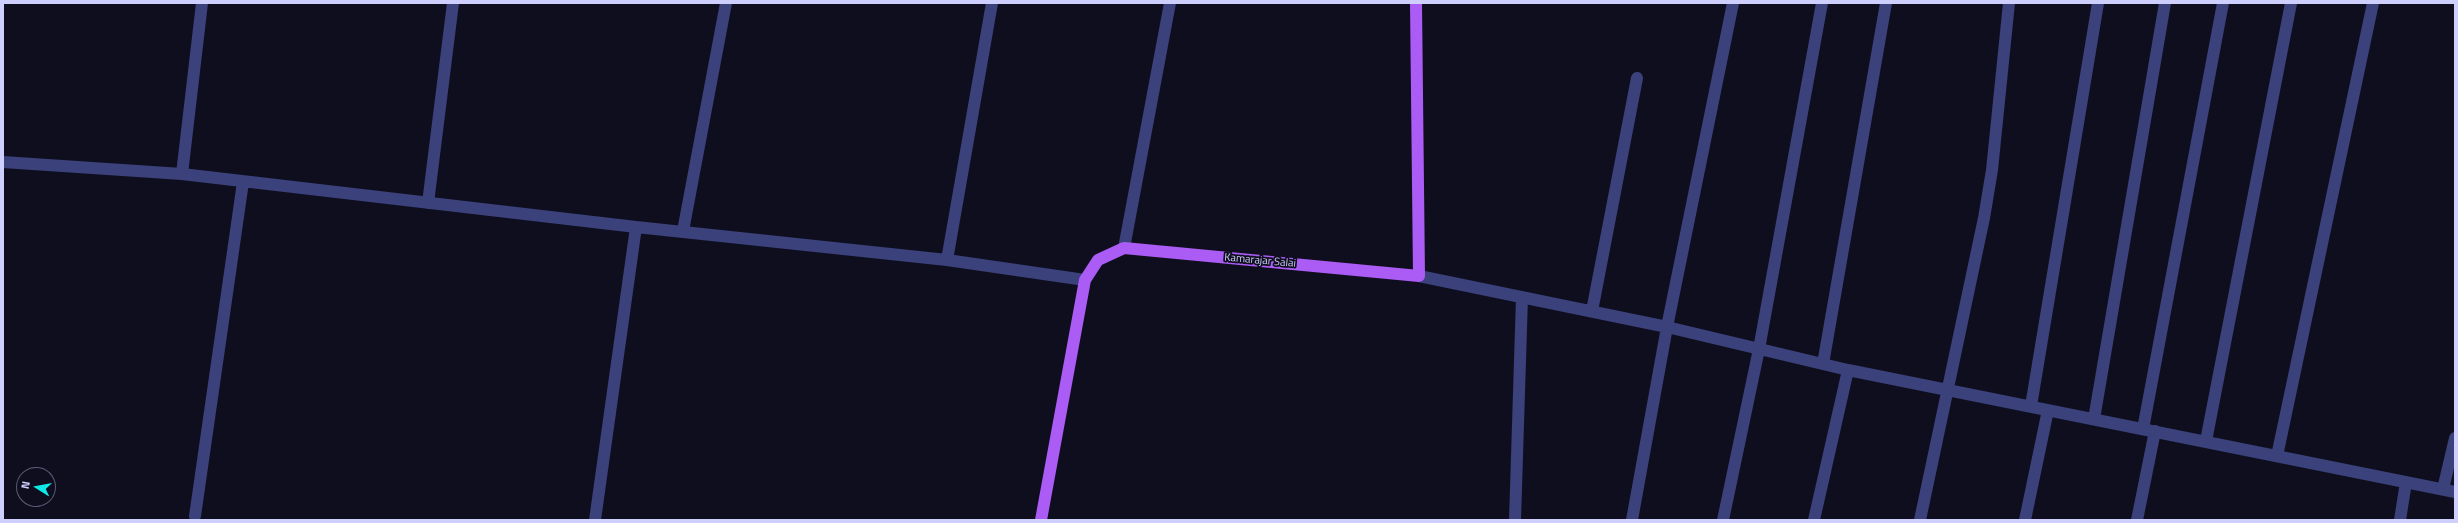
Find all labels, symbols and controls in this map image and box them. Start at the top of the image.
street label: Kamarajar Salai [1224,251,1296,271]
north arrow [16,467,56,507]
text: N [17,480,34,490]

